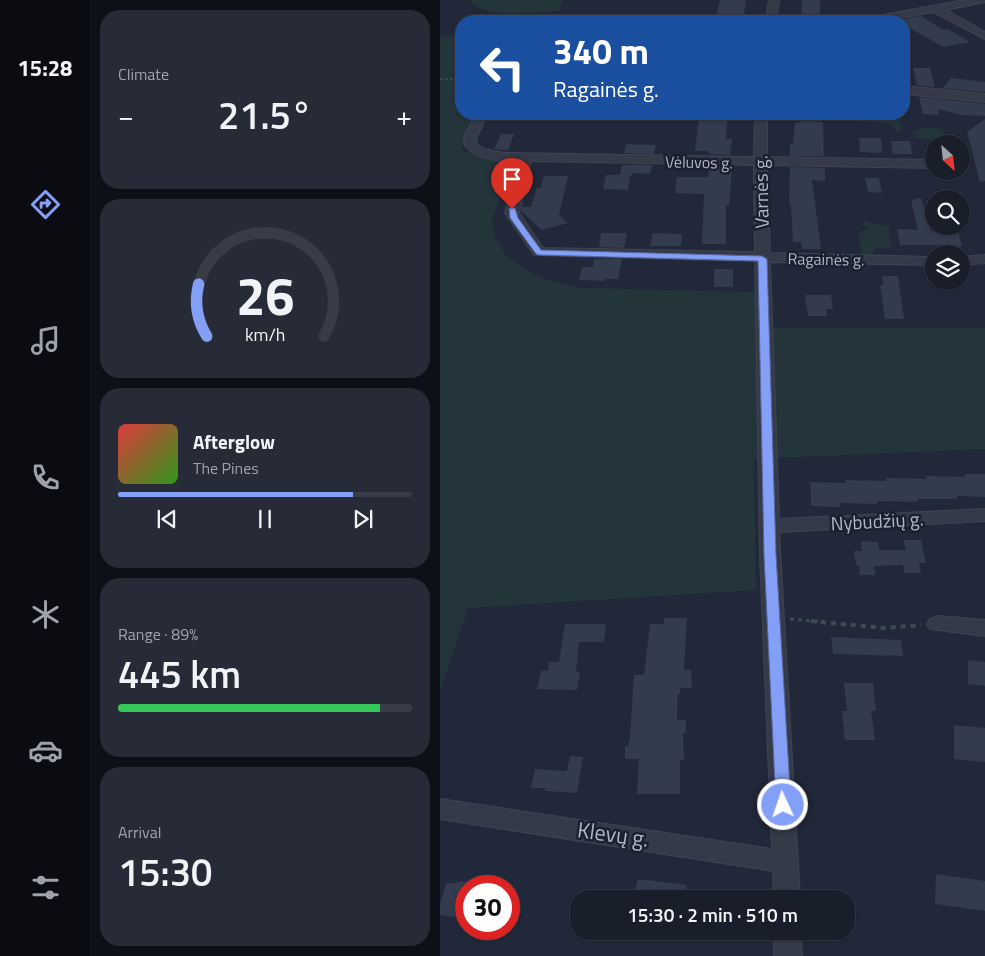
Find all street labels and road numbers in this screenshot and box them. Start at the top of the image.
street label: Vėluvos g. [665,149,733,175]
street label: Varnės g. [745,155,776,229]
street label: Ragainės g. [787,246,865,272]
street label: Nybudžių g. [830,504,924,537]
street label: Klevų g. [575,812,651,856]

